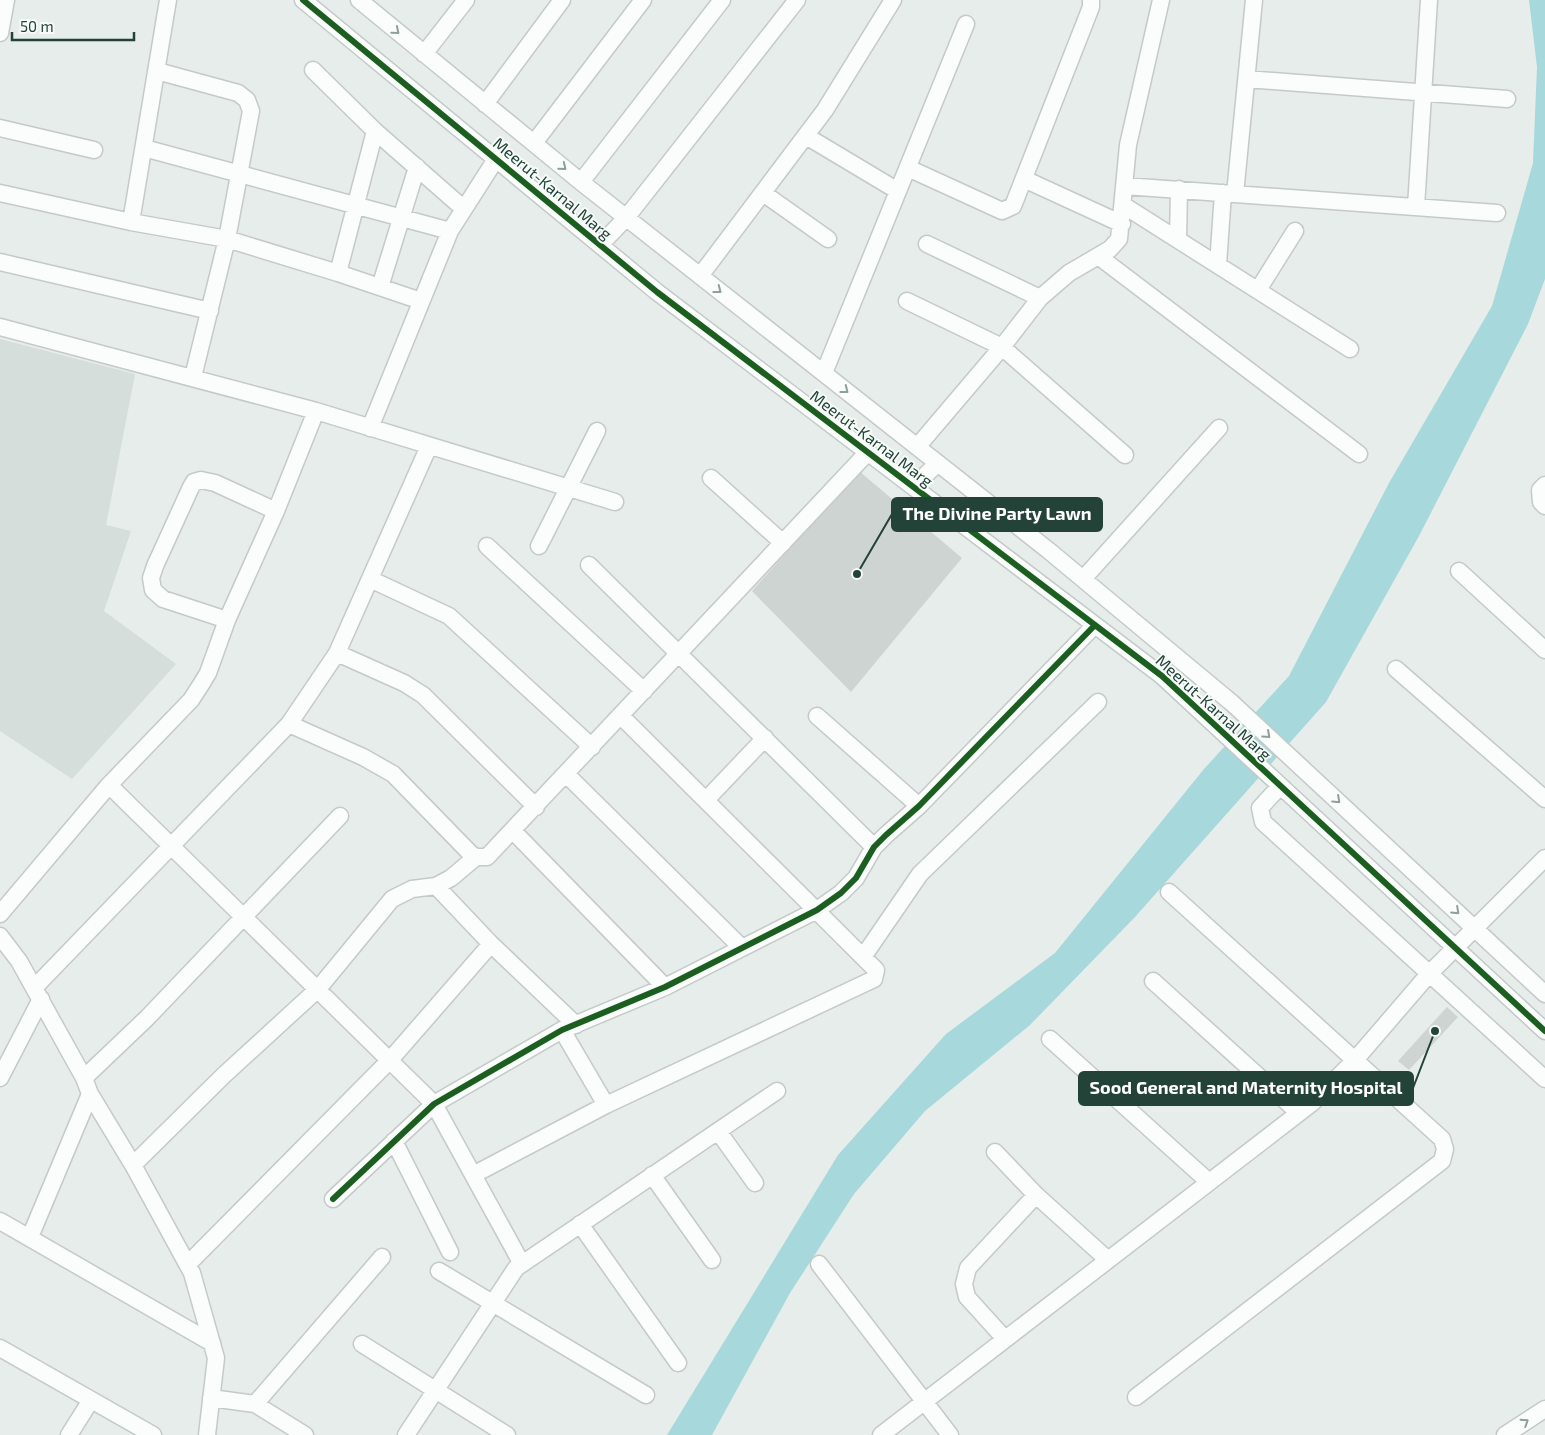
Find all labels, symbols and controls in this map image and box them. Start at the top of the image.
scale bar [12,10,135,42]
text: 50 m [20,17,54,35]
one-way arrow [391,25,400,34]
street label: Meerut-Karnal Marg [490,133,616,243]
one-way arrow [557,162,566,170]
one-way arrow [712,284,721,293]
one-way arrow [839,385,848,393]
street label: Meerut-Karnal Marg [807,386,937,490]
callout: The Divine Party Lawn [892,498,1102,531]
text: The Divine Party Lawn [902,502,1092,524]
street label: Meerut-Karnal Marg [1152,650,1276,764]
one-way arrow [1261,729,1270,738]
one-way arrow [1332,794,1341,803]
one-way arrow [1450,905,1459,914]
callout: Sood General and Maternity Hospital [1079,1072,1413,1105]
text: Sood General and Maternity Hospital [1090,1076,1403,1098]
one-way arrow [1519,1419,1529,1428]

